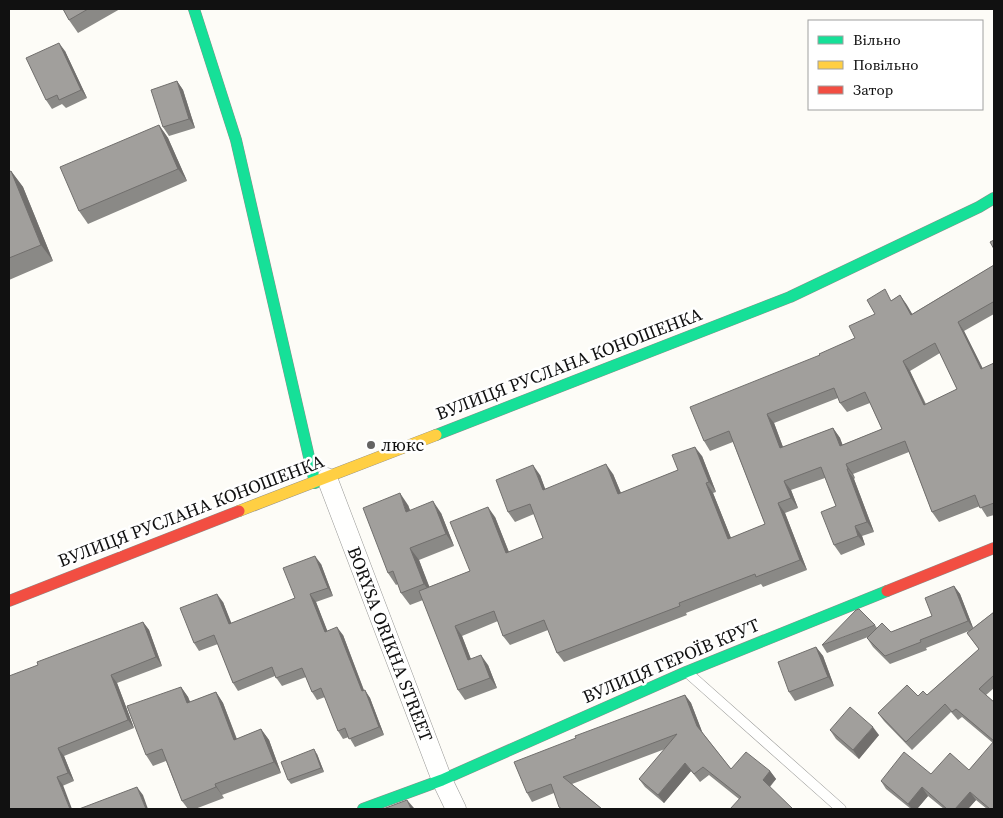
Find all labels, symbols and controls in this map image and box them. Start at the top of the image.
legend [808,20,983,110]
text: Вільно [853,29,901,50]
text: Повільно [853,54,919,75]
text: Затор [853,79,894,100]
street label: ВУЛИЦЯ РУСЛАНА КОНОШЕНКА [432,301,705,426]
place label: люкс [381,432,424,457]
marker: люкс [365,439,377,451]
street label: ВУЛИЦЯ РУСЛАНА КОНОШЕНКА [54,448,327,573]
street label: BORYSA ORIKHA STREET [342,543,439,745]
street label: ВУЛИЦЯ ГЕРОЇВ КРУТ [579,612,763,709]

